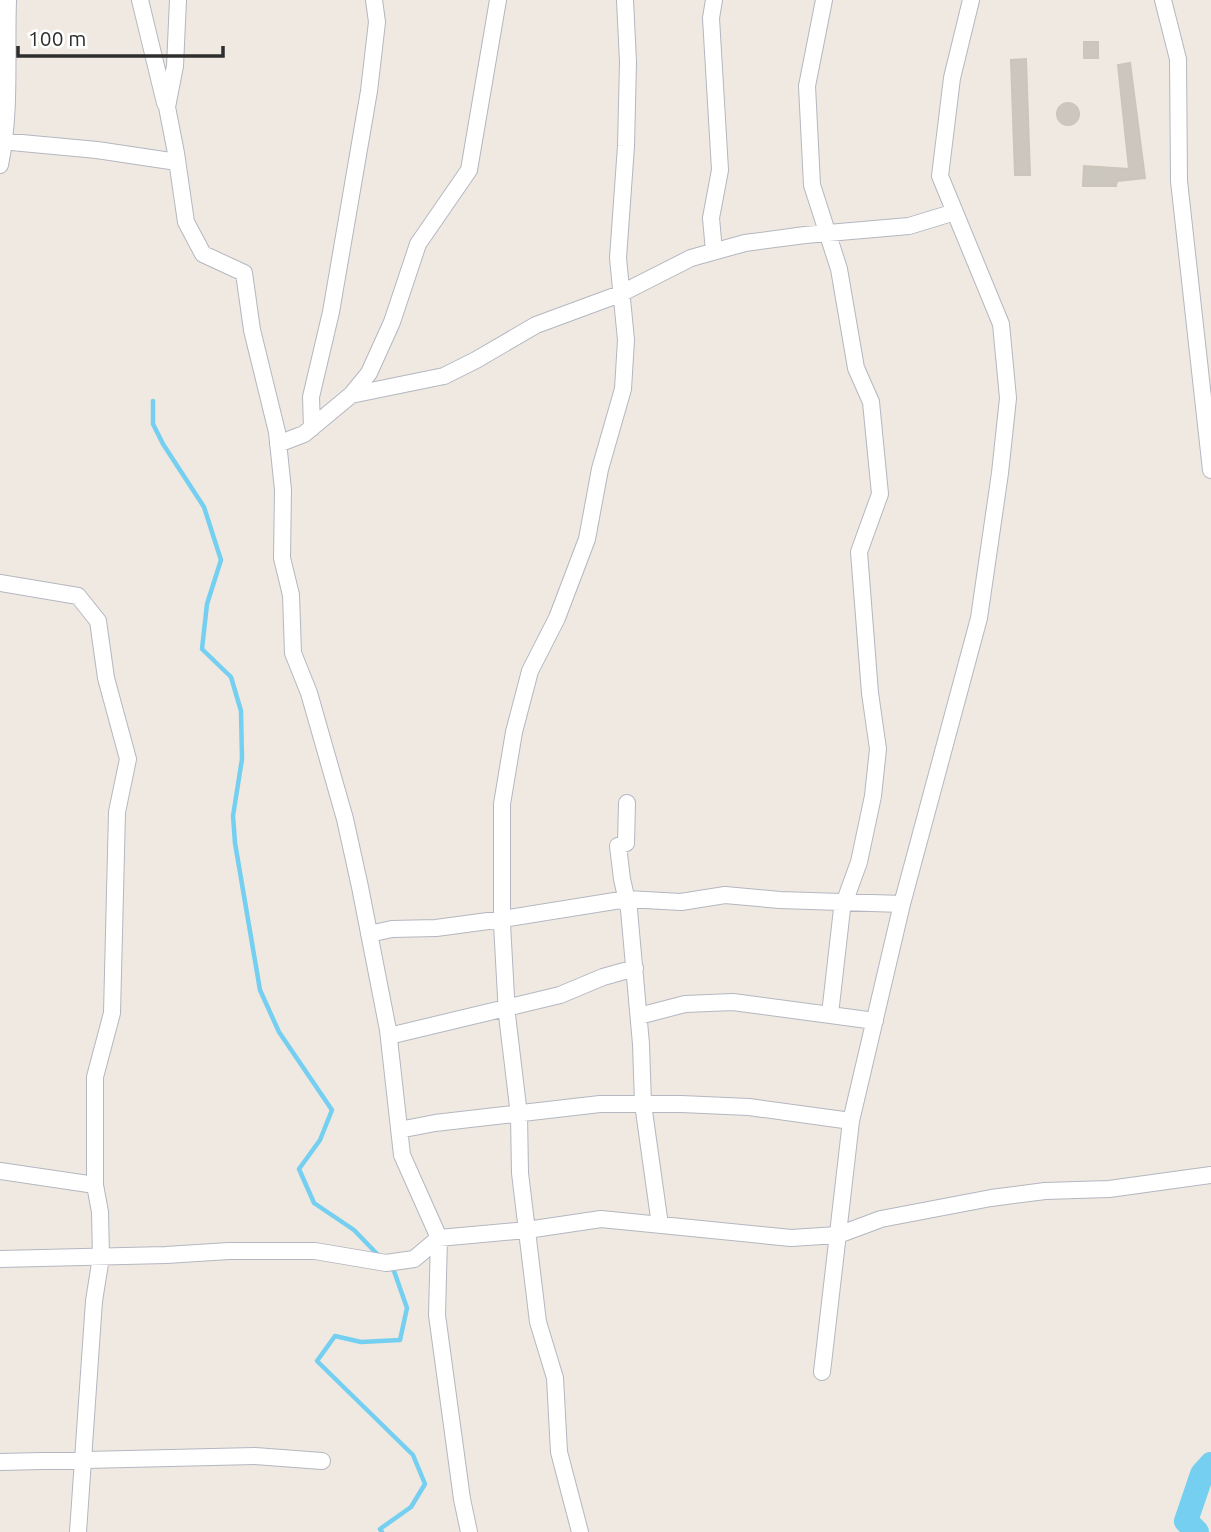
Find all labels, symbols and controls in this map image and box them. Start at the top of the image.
scale bar [18,14,222,58]
text: 100 m [28,26,86,50]

